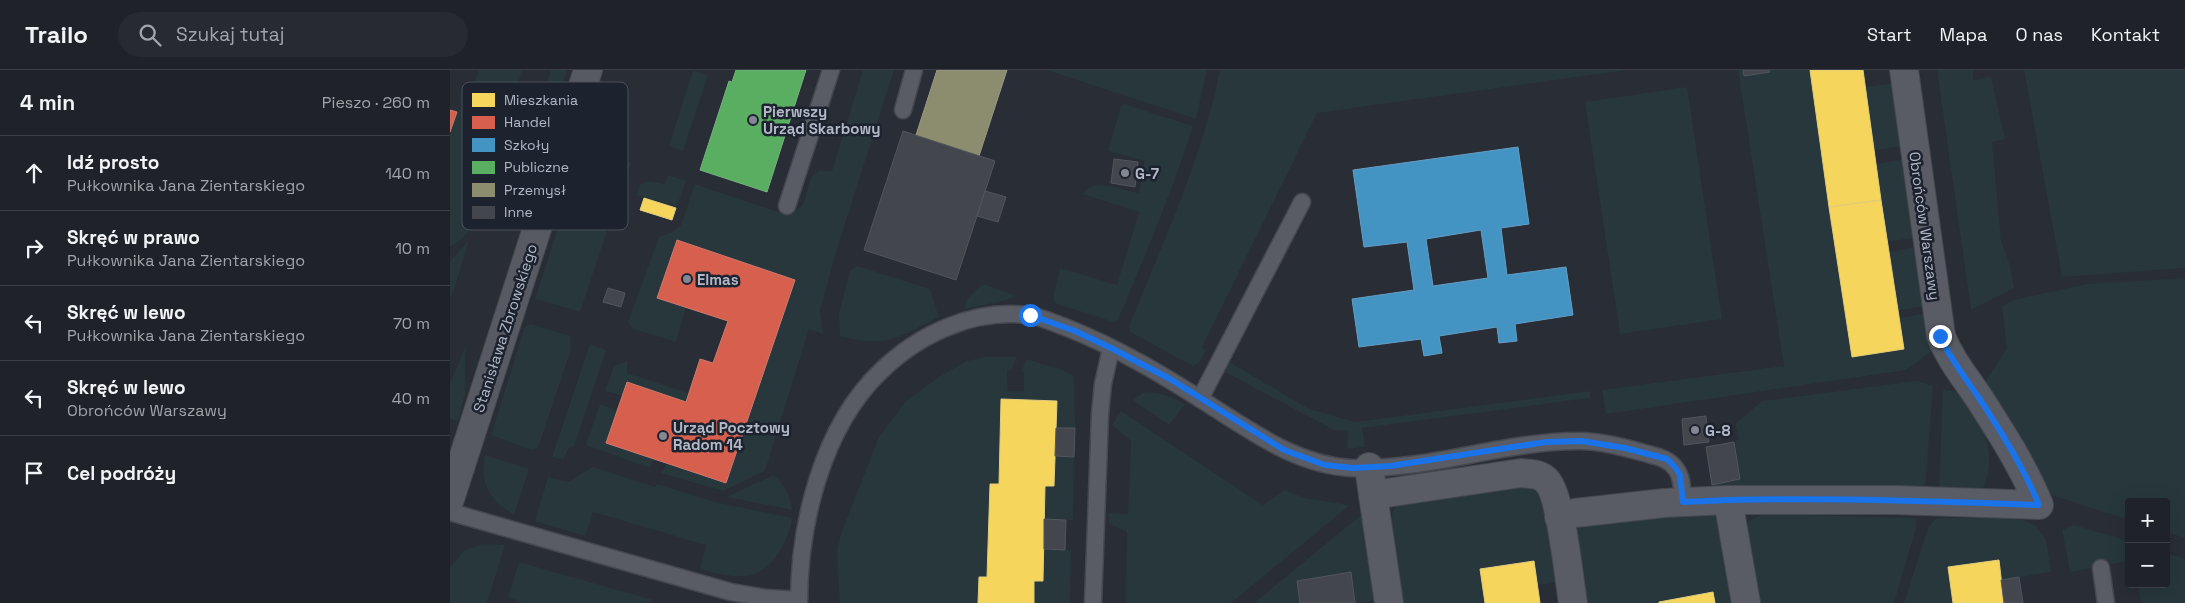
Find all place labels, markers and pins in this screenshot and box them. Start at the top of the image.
place label: Pierwszy Urząd Skarbowy [763,102,880,138]
marker: Pierwszy Urząd Skarbowy [747,114,759,126]
place label: G-7 [1135,164,1159,183]
marker: G-7 [1119,167,1131,179]
place label: Elmas [697,270,739,289]
marker: Elmas [681,273,693,285]
place label: Urząd Pocztowy Radom 14 [673,418,790,454]
place label: G-8 [1705,421,1730,440]
marker: G-8 [1689,424,1701,436]
marker: Urząd Pocztowy Radom 14 [657,430,669,442]

